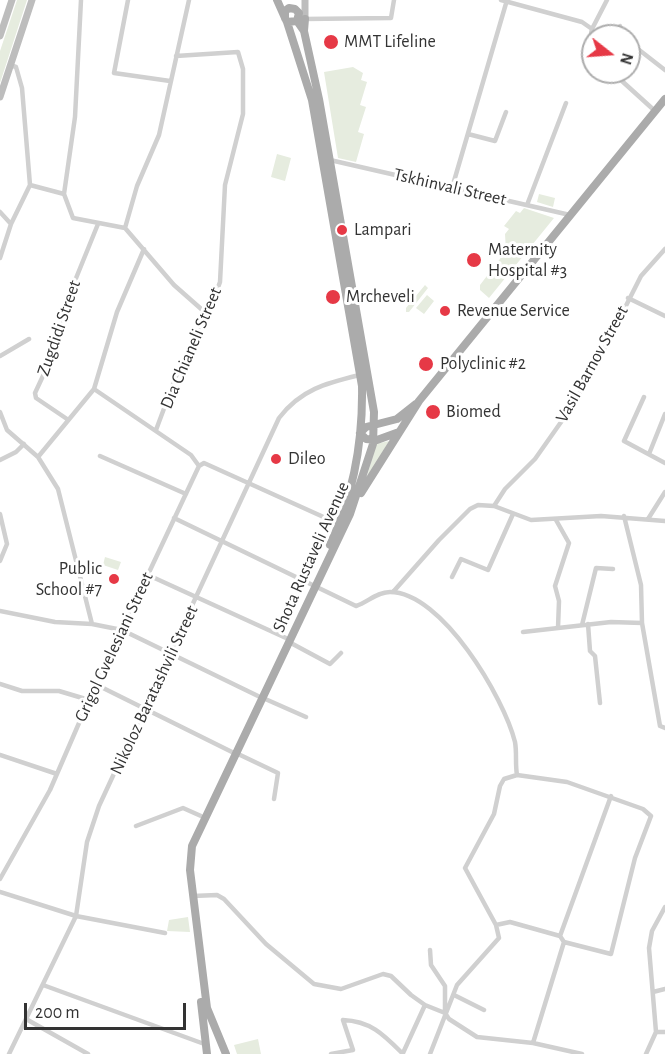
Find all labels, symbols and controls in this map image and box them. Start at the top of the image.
north arrow [581,24,641,84]
place label: MMT Lifeline [344,31,436,53]
marker: MMT Lifeline [322,33,340,51]
text: N [617,51,636,66]
street label: Tskhinvali Street [392,164,508,210]
place label: Lampari [354,219,411,241]
marker: Lampari [335,223,349,237]
place label: Maternity Hospital #3 [488,239,567,282]
marker: Maternity Hospital #3 [465,251,483,269]
street label: Zugdidi Street [33,277,85,379]
street label: Dia Chianeli Street [156,284,226,412]
place label: Mrcheveli [346,286,415,308]
marker: Mrcheveli [324,288,342,306]
place label: Revenue Service [457,300,570,322]
street label: Vasil Barnov Street [551,302,633,426]
marker: Revenue Service [438,304,452,318]
place label: Polyclinic #2 [440,353,526,375]
marker: Polyclinic #2 [417,355,435,373]
place label: Biomed [446,401,501,423]
marker: Biomed [424,403,442,421]
place label: Dileo [288,448,326,470]
marker: Dileo [269,452,283,466]
street label: Shota Rustaveli Avenue [268,478,354,636]
place label: Public School #7 [36,558,102,600]
street label: Grigol Gvelesiani Street [70,569,158,725]
marker: Public School #7 [107,572,121,586]
street label: Nikoloz Baratashvili Street [105,602,203,778]
scale bar [27,991,189,1029]
text: 200 m [35,1004,80,1022]

